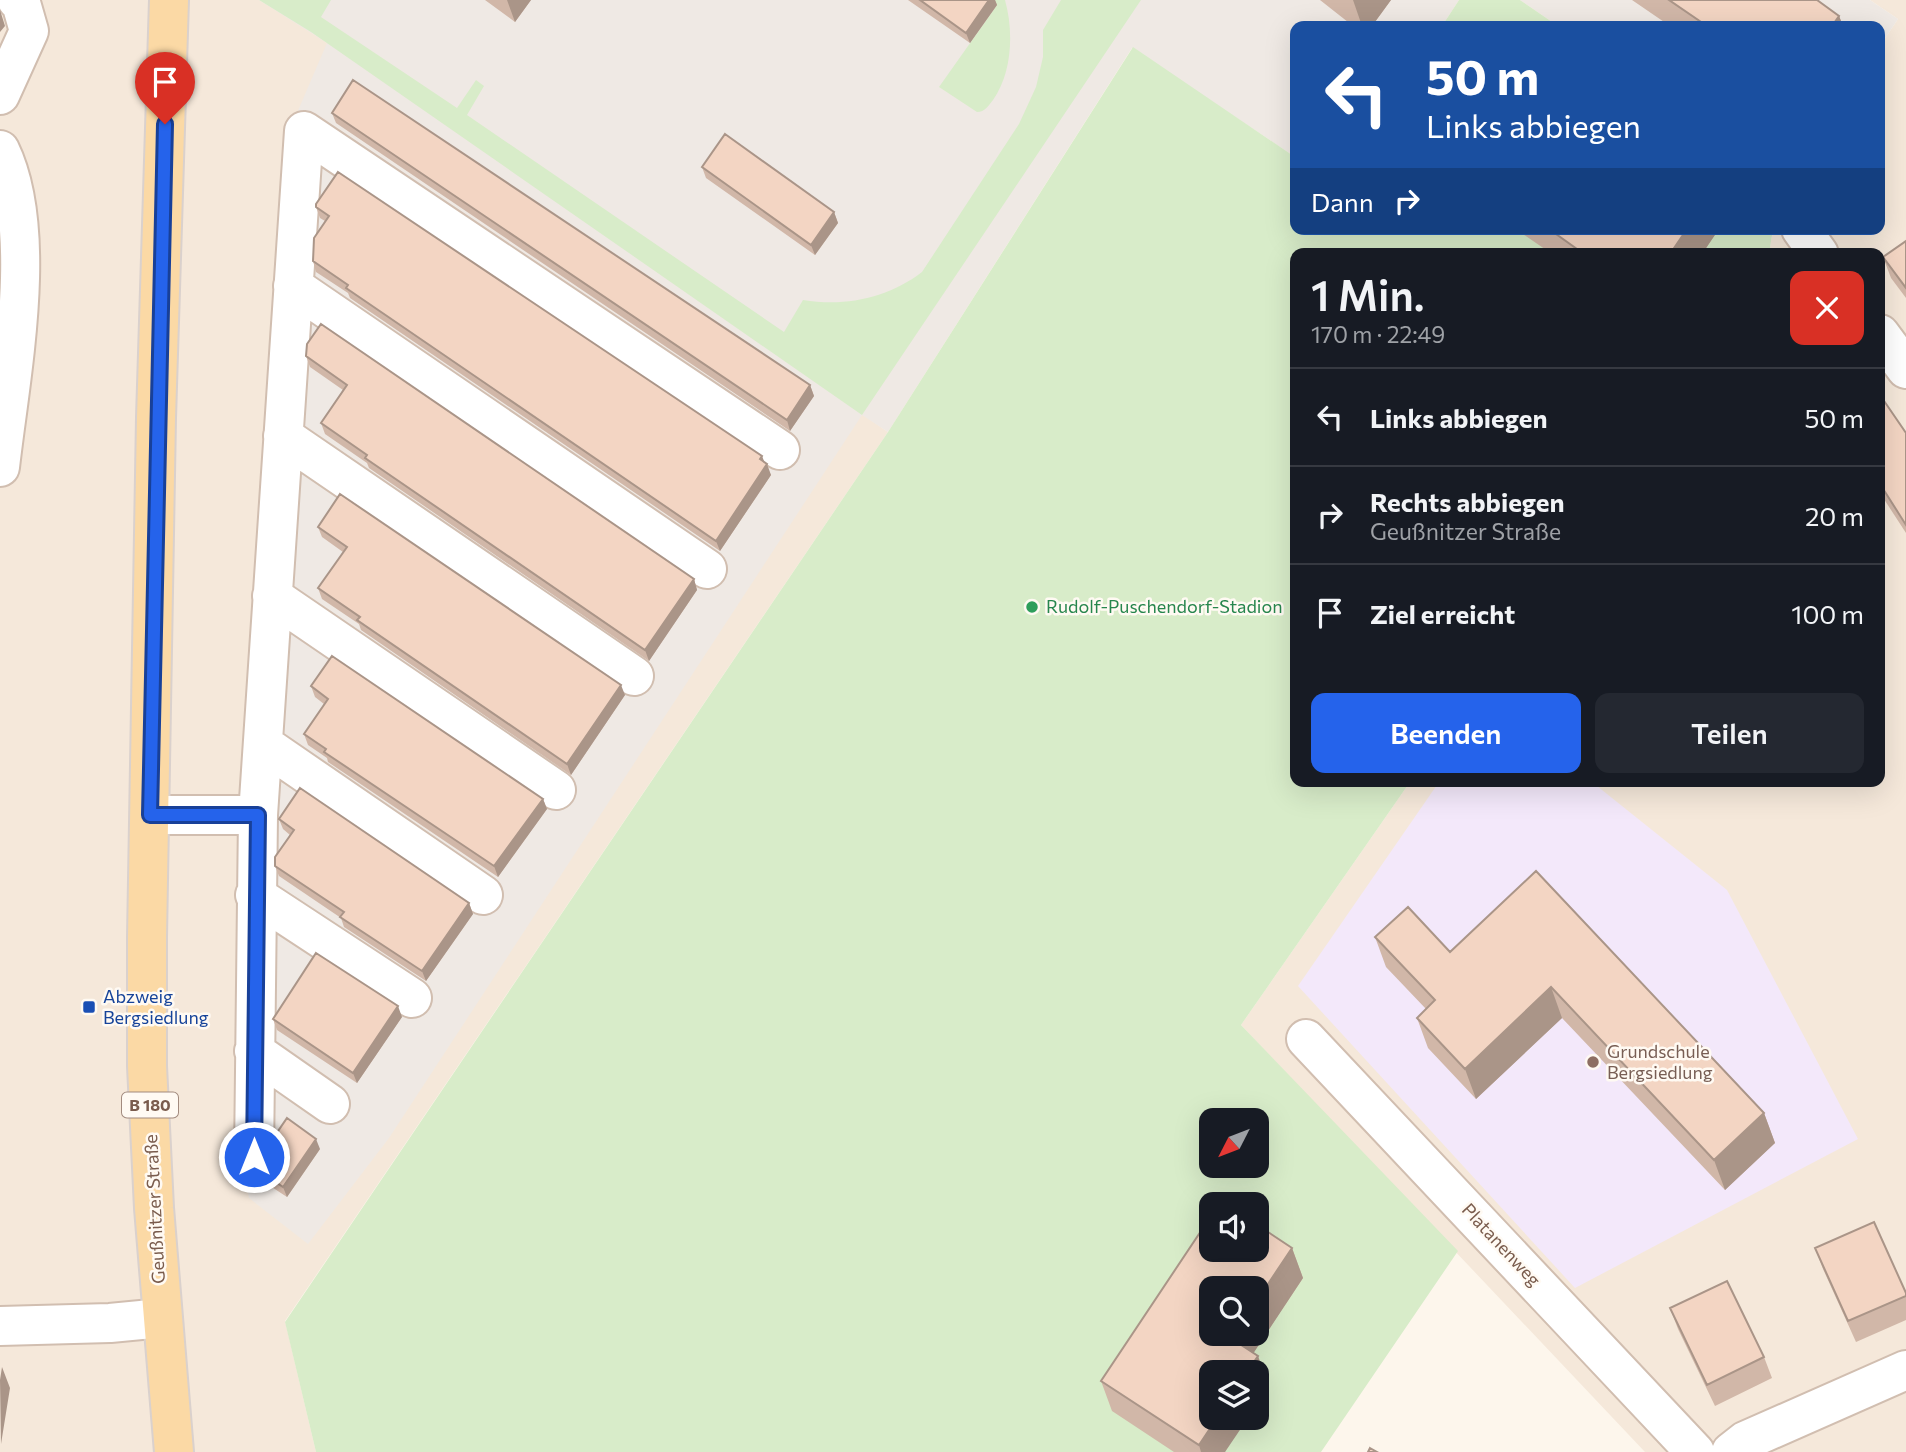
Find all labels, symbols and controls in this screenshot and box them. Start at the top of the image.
text: 50 m [1426,45,1539,105]
icon: left [1311,49,1402,140]
pin [135,52,195,124]
icon: arrive [146,63,184,101]
text: Links abbiegen [1426,105,1641,145]
icon: right [1388,182,1426,220]
text: Dann [1311,186,1374,217]
text: 1 Min. [1311,268,1424,320]
button: close [1790,271,1864,345]
text: 170 m · 22:49 [1311,320,1445,348]
icon: left [1311,398,1349,436]
text: Links abbiegen [1370,402,1548,433]
text: 50 m [1804,402,1864,433]
text: Rechts abbiegen [1370,486,1565,517]
icon: right [1311,496,1349,534]
text: 20 m [1805,500,1864,531]
text: Geußnitzer Straße [1370,517,1561,545]
icon: arrive [1311,594,1349,632]
place label: Rudolf-Puschendorf-Stadion [1046,595,1283,617]
text: Ziel erreicht [1370,598,1515,629]
text: 100 m [1791,598,1864,629]
marker: Rudolf-Puschendorf-Stadion [1024,599,1040,615]
button: Beenden [1311,693,1581,773]
button: Teilen [1595,693,1864,773]
place label: Abzweig Bergsiedlung [103,985,209,1028]
marker: Abzweig Bergsiedlung [81,999,97,1015]
place label: Grundschule Bergsiedlung [1607,1040,1713,1083]
marker: Grundschule Bergsiedlung [1585,1054,1601,1070]
road number: B 180 [122,1092,178,1118]
north arrow [1199,1108,1269,1178]
map controls [1199,1108,1269,1430]
position arrow [217,1120,291,1194]
street label: Geußnitzer Straße [139,1134,169,1284]
button: sound [1199,1192,1269,1262]
street label: Platanenweg [1458,1198,1546,1291]
button: search [1199,1276,1269,1346]
button: layers [1199,1360,1269,1430]

